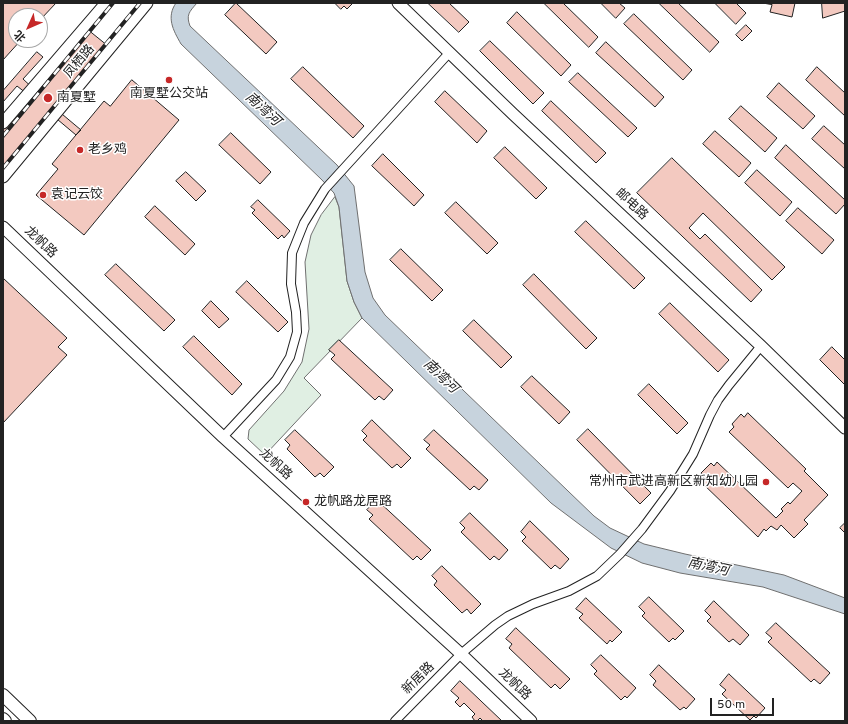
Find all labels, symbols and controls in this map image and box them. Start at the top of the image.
north arrow [8,8,48,48]
text: 北 [11,27,29,45]
street label: 凤栖路 [61,42,99,82]
marker: 南夏墅公交站 [164,75,174,85]
place label: 南夏墅公交站 [130,86,208,102]
place label: 南夏墅 [57,90,96,106]
water label: 南湾河 [241,90,283,130]
marker: 南夏墅 [42,92,54,104]
place label: 老乡鸡 [88,142,127,158]
marker: 老乡鸡 [75,145,85,155]
street label: 邮电路 [611,186,651,224]
place label: 袁记云饺 [51,187,103,203]
marker: 袁记云饺 [38,190,48,200]
street label: 龙帆路 [21,224,59,262]
water label: 南湾河 [419,356,461,398]
street label: 龙帆路 [255,446,295,484]
place label: 常州市武进高新区新知幼儿园 [589,474,758,490]
marker: 常州市武进高新区新知幼儿园 [761,477,771,487]
place label: 龙帆路龙居路 [314,494,392,510]
marker: 龙帆路龙居路 [301,497,311,507]
water label: 南湾河 [686,555,730,581]
street label: 新居路 [400,660,438,698]
street label: 龙帆路 [495,666,533,704]
scale bar [712,690,776,716]
text: 50 m [717,697,745,713]

